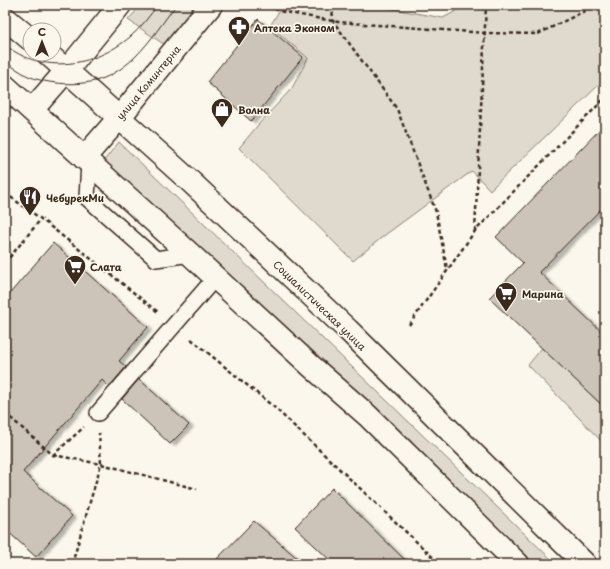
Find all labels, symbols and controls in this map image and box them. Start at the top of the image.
pharmacy icon: Аптека Эконом [226,14,252,47]
place label: Аптека Эконом [254,20,335,35]
north arrow [22,22,62,62]
text: С [38,23,46,40]
street label: улица Коминтерна [112,41,184,122]
shop icon: Волна [209,96,235,129]
place label: Волна [238,102,270,117]
restaurant icon: ЧебурекМи [17,184,43,217]
place label: ЧебурекМи [46,190,104,206]
supermarket icon: Слата [62,253,88,286]
street label: Социалистическая улица [270,257,370,354]
place label: Слата [90,259,122,274]
supermarket icon: Марина [493,280,519,313]
place label: Марина [522,286,564,301]

